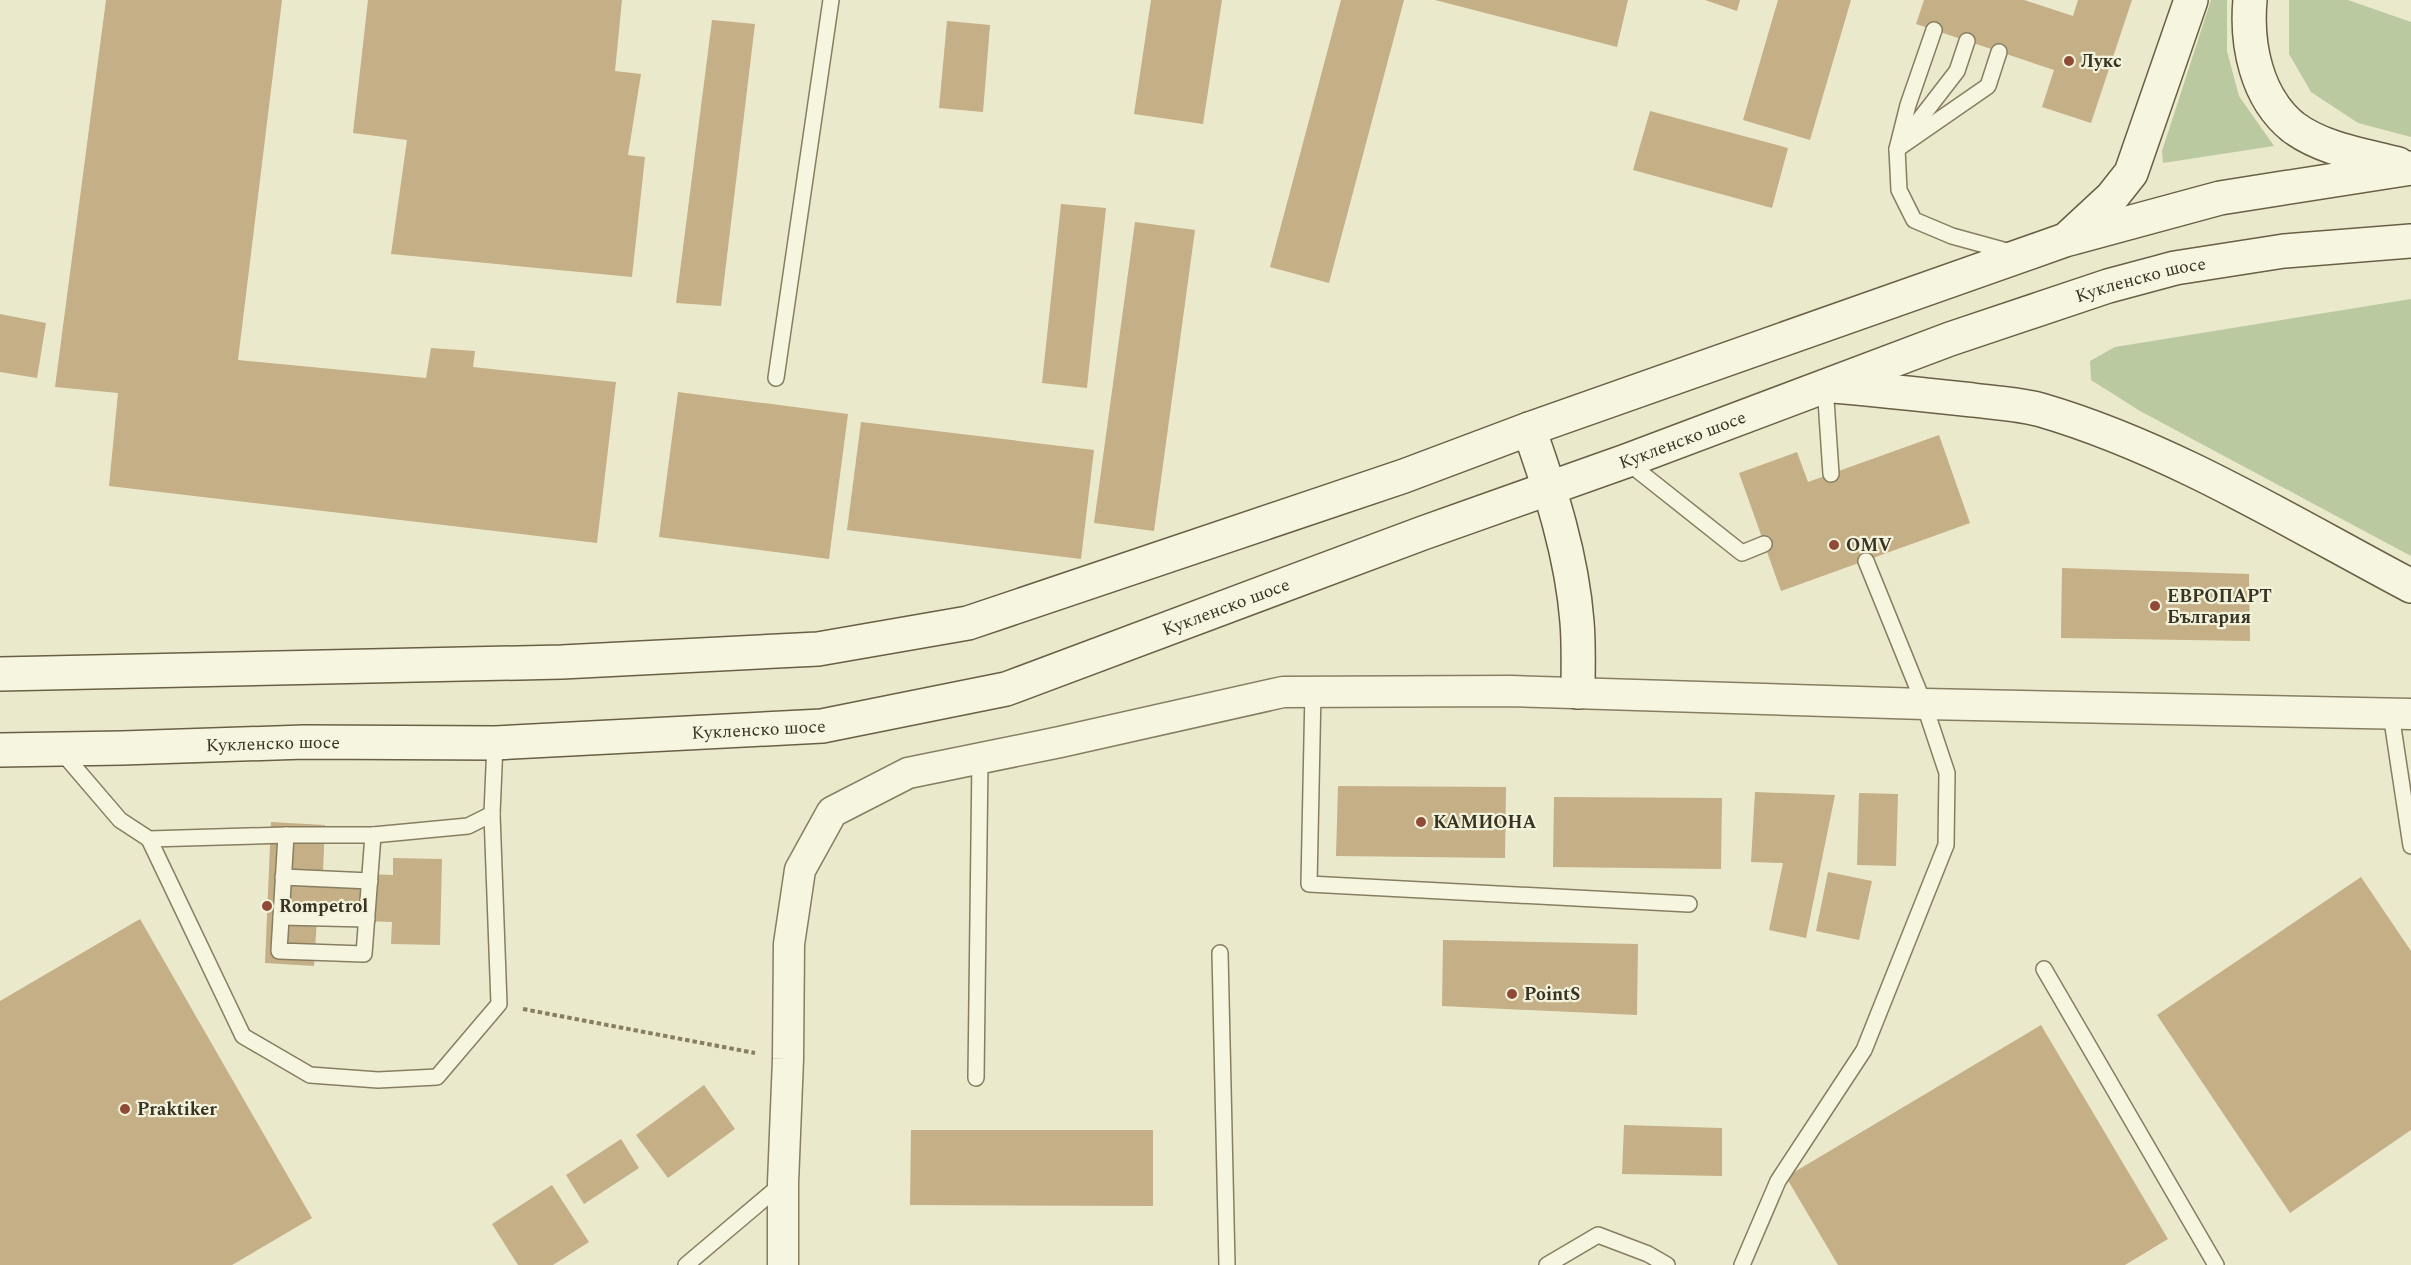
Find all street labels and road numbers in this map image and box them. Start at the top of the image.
street label: Кукленско шосе [2072,250,2208,310]
street label: Кукленско шосе [1615,404,1750,476]
street label: Кукленско шосе [1158,571,1293,643]
street label: Кукленско шосе [691,712,826,746]
street label: Кукленско шосе [205,728,340,759]

